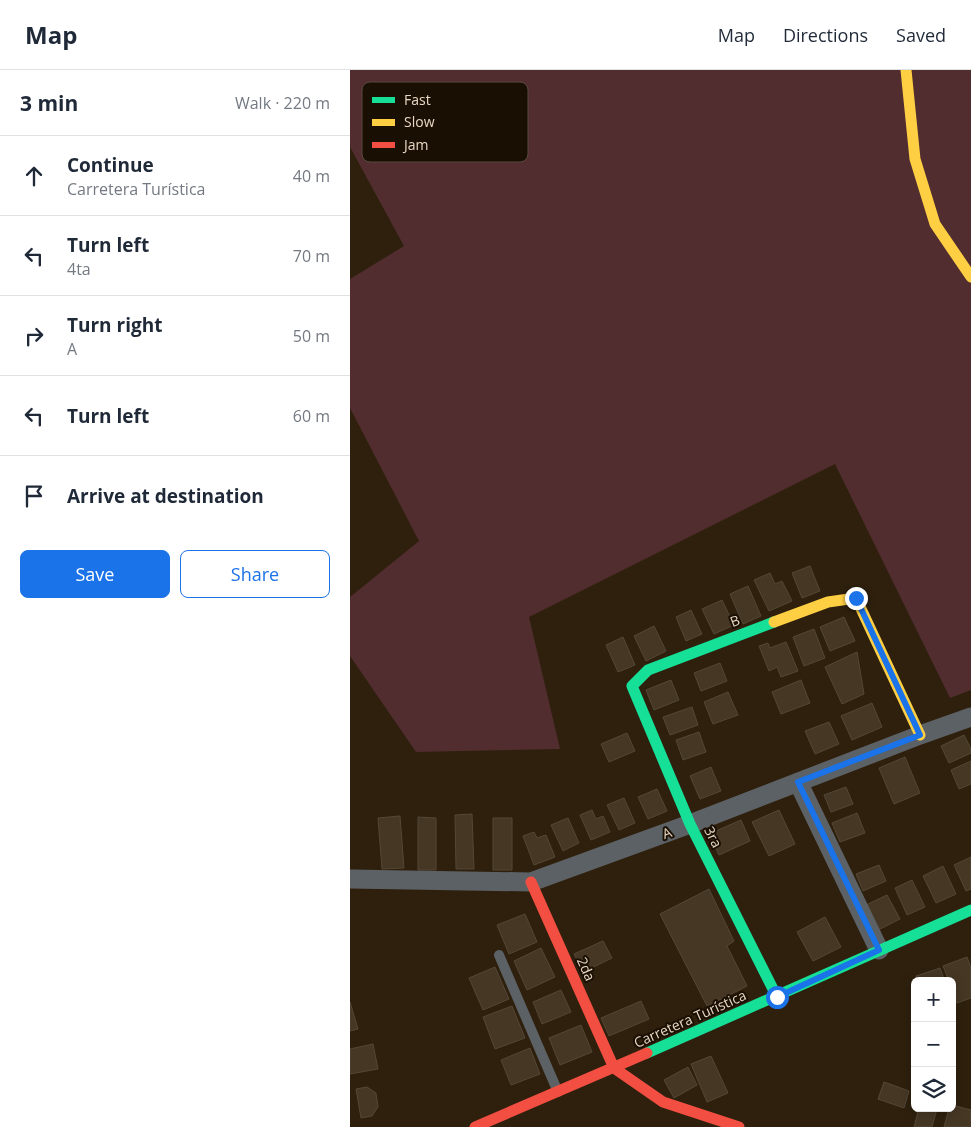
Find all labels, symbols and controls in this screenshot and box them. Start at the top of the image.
text: Map [25,18,77,51]
text: Map [718,23,755,47]
text: Directions [783,23,868,47]
text: Saved [896,23,946,47]
legend [362,82,528,162]
text: 3 min [20,89,78,117]
text: Fast [404,90,431,109]
text: Walk · 220 m [235,92,330,114]
text: Slow [404,112,435,131]
text: Jam [402,135,429,154]
text: Continue [67,152,154,178]
icon: ahead [20,162,48,190]
text: 40 m [293,165,330,187]
text: Carretera Turística [67,178,205,200]
text: Turn left [67,232,149,258]
icon: left [20,242,48,270]
text: 70 m [293,245,330,267]
text: 4ta [67,258,91,280]
text: Turn right [67,312,162,338]
icon: right [20,322,48,350]
text: 50 m [293,325,330,347]
text: A [67,338,77,360]
icon: left [20,402,48,430]
text: Turn left [67,403,149,429]
text: 60 m [293,405,330,427]
icon: arrive [20,482,48,510]
text: Arrive at destination [67,483,264,509]
button: Save [20,550,170,598]
button: Share [180,550,330,598]
route end [845,587,868,610]
street label: B [727,610,742,631]
street label: A [659,822,674,843]
street label: 3ra [700,823,727,851]
street label: 2da [573,954,600,984]
map controls [911,977,956,1112]
button: + [911,977,956,1022]
street label: Carretera Turística [631,985,749,1052]
route start [766,986,789,1009]
button: − [911,1022,956,1067]
button: layers [911,1067,956,1112]

